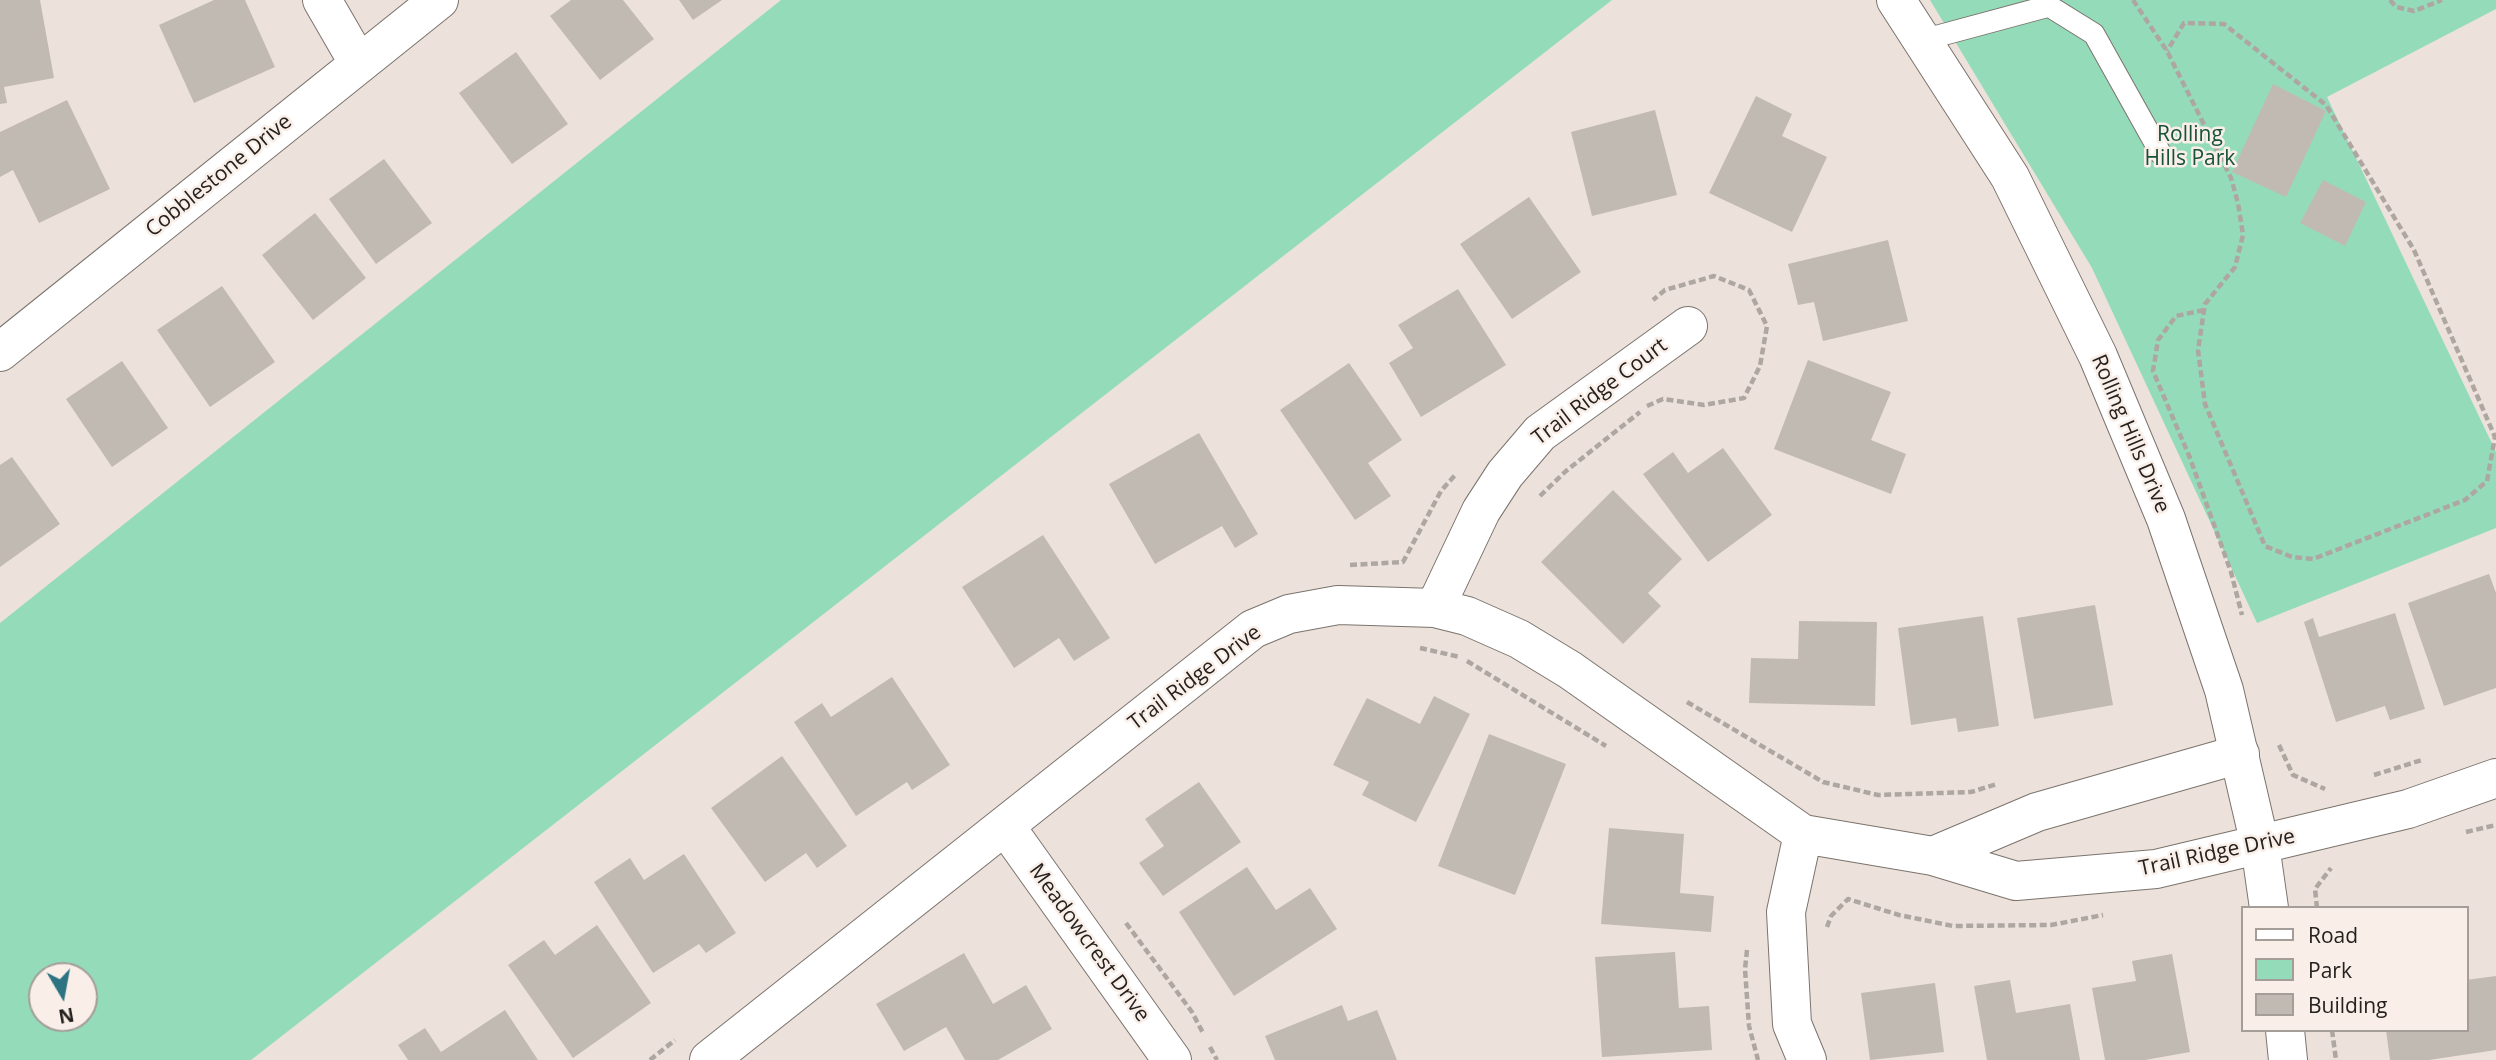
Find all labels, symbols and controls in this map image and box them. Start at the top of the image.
street label: Cobblestone Drive [141,109,297,243]
park label: Rolling Hills Park [2145,122,2235,172]
street label: Trail Ridge Court [1528,333,1672,451]
street label: Rolling Hills Drive [2085,351,2175,517]
street label: Trail Ridge Drive [1124,620,1266,736]
street label: Trail Ridge Drive [2137,824,2297,882]
street label: Meadowcrest Drive [1023,859,1155,1027]
legend [2240,906,2468,1032]
text: Road [2308,921,2358,949]
text: Park [2308,956,2352,984]
north arrow [28,962,98,1032]
text: Building [2308,991,2387,1019]
text: N [56,1002,76,1030]

